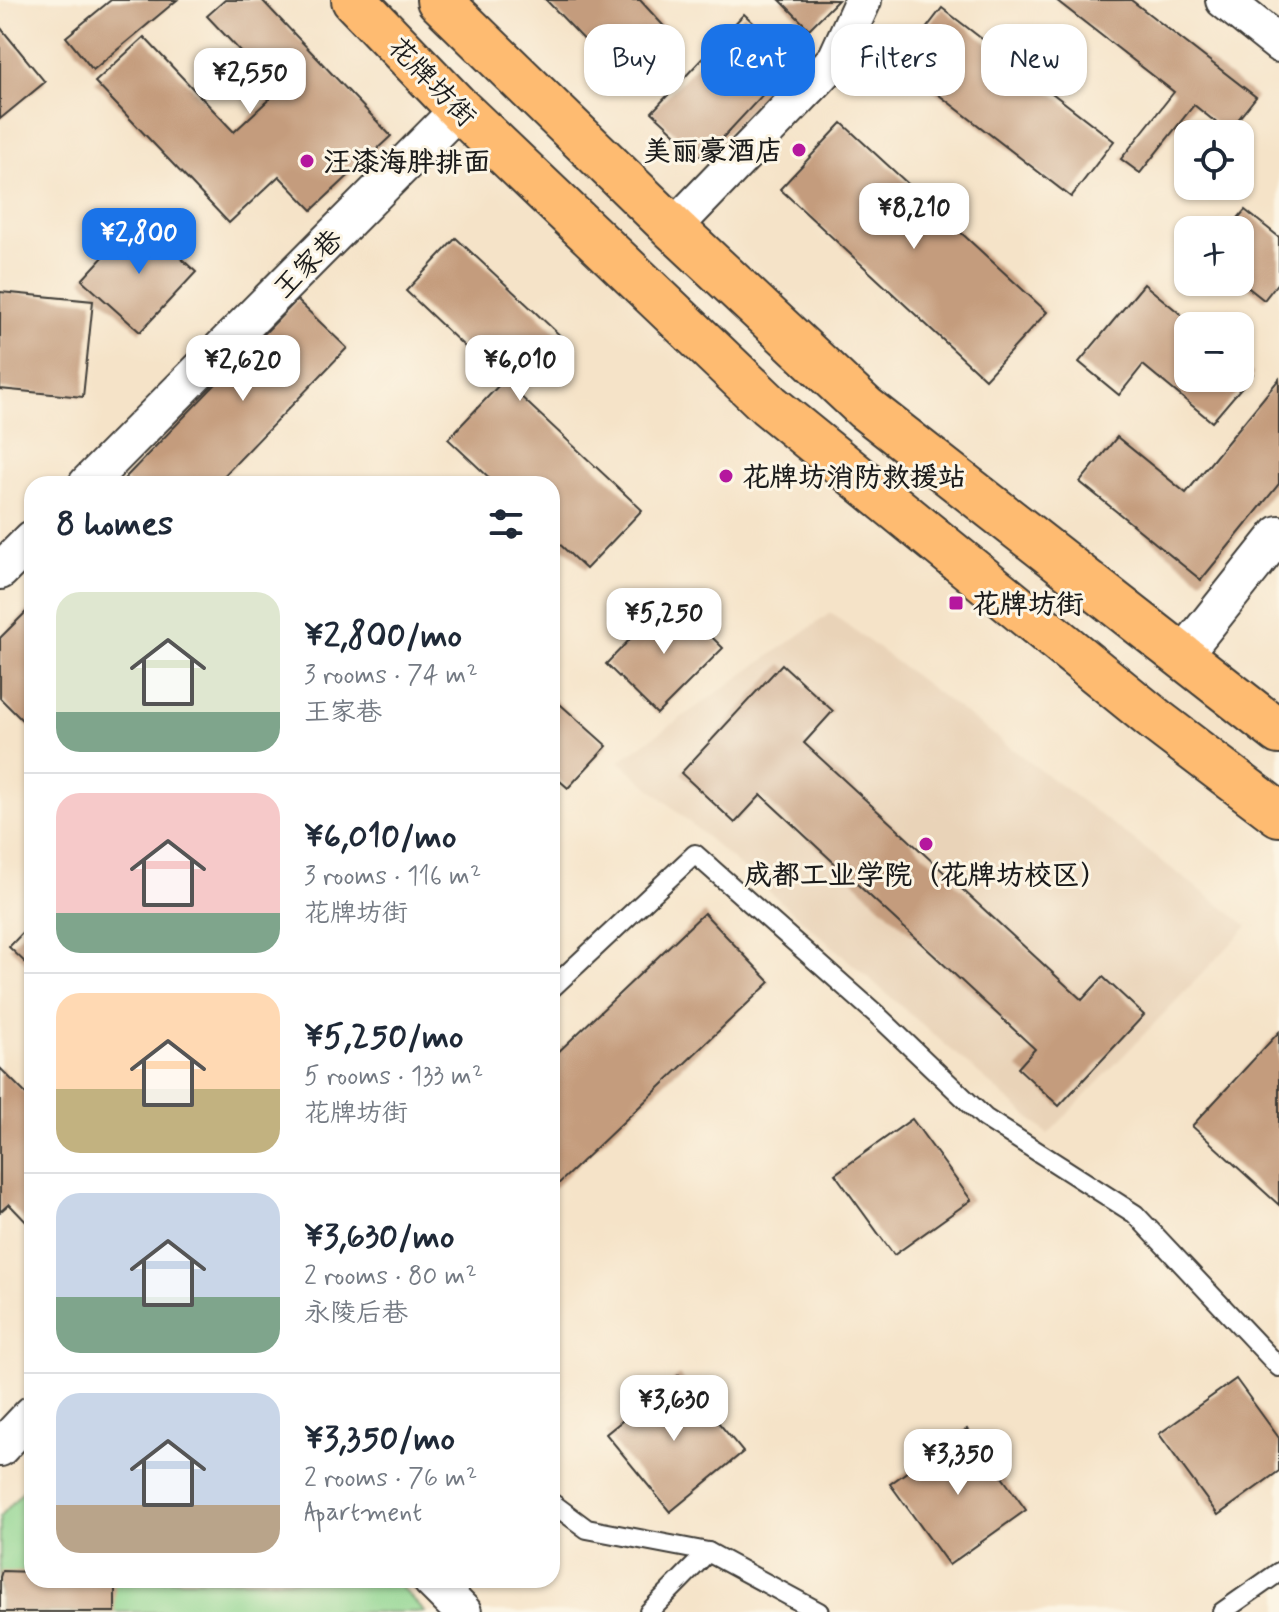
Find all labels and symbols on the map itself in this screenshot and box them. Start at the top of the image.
street label: 花牌坊街 [379,30,483,136]
pin: ¥2,550 [185,48,315,116]
place label: 美丽豪酒店 [643,134,783,171]
marker: 美丽豪酒店 [790,141,808,159]
place label: 汪漆海胖排面 [323,145,491,182]
marker: 汪漆海胖排面 [298,152,316,170]
pin: ¥8,210 [849,183,979,251]
pin: ¥2,800 [74,208,204,276]
street label: 王家巷 [266,221,352,308]
pin: ¥2,620 [178,335,308,403]
pin: ¥6,010 [455,335,585,403]
place label: 花牌坊消防救援站 [742,460,966,497]
marker: 花牌坊消防救援站 [717,467,735,485]
place label: 花牌坊街 [972,587,1084,624]
pin: ¥5,250 [599,588,729,656]
marker: 花牌坊街 [947,594,965,612]
marker: 成都工业学院（花牌坊校区） [917,835,935,853]
place label: 成都工业学院（花牌坊校区） [744,858,1108,895]
pin: ¥3,630 [609,1375,739,1443]
pin: ¥3,350 [893,1429,1023,1497]

